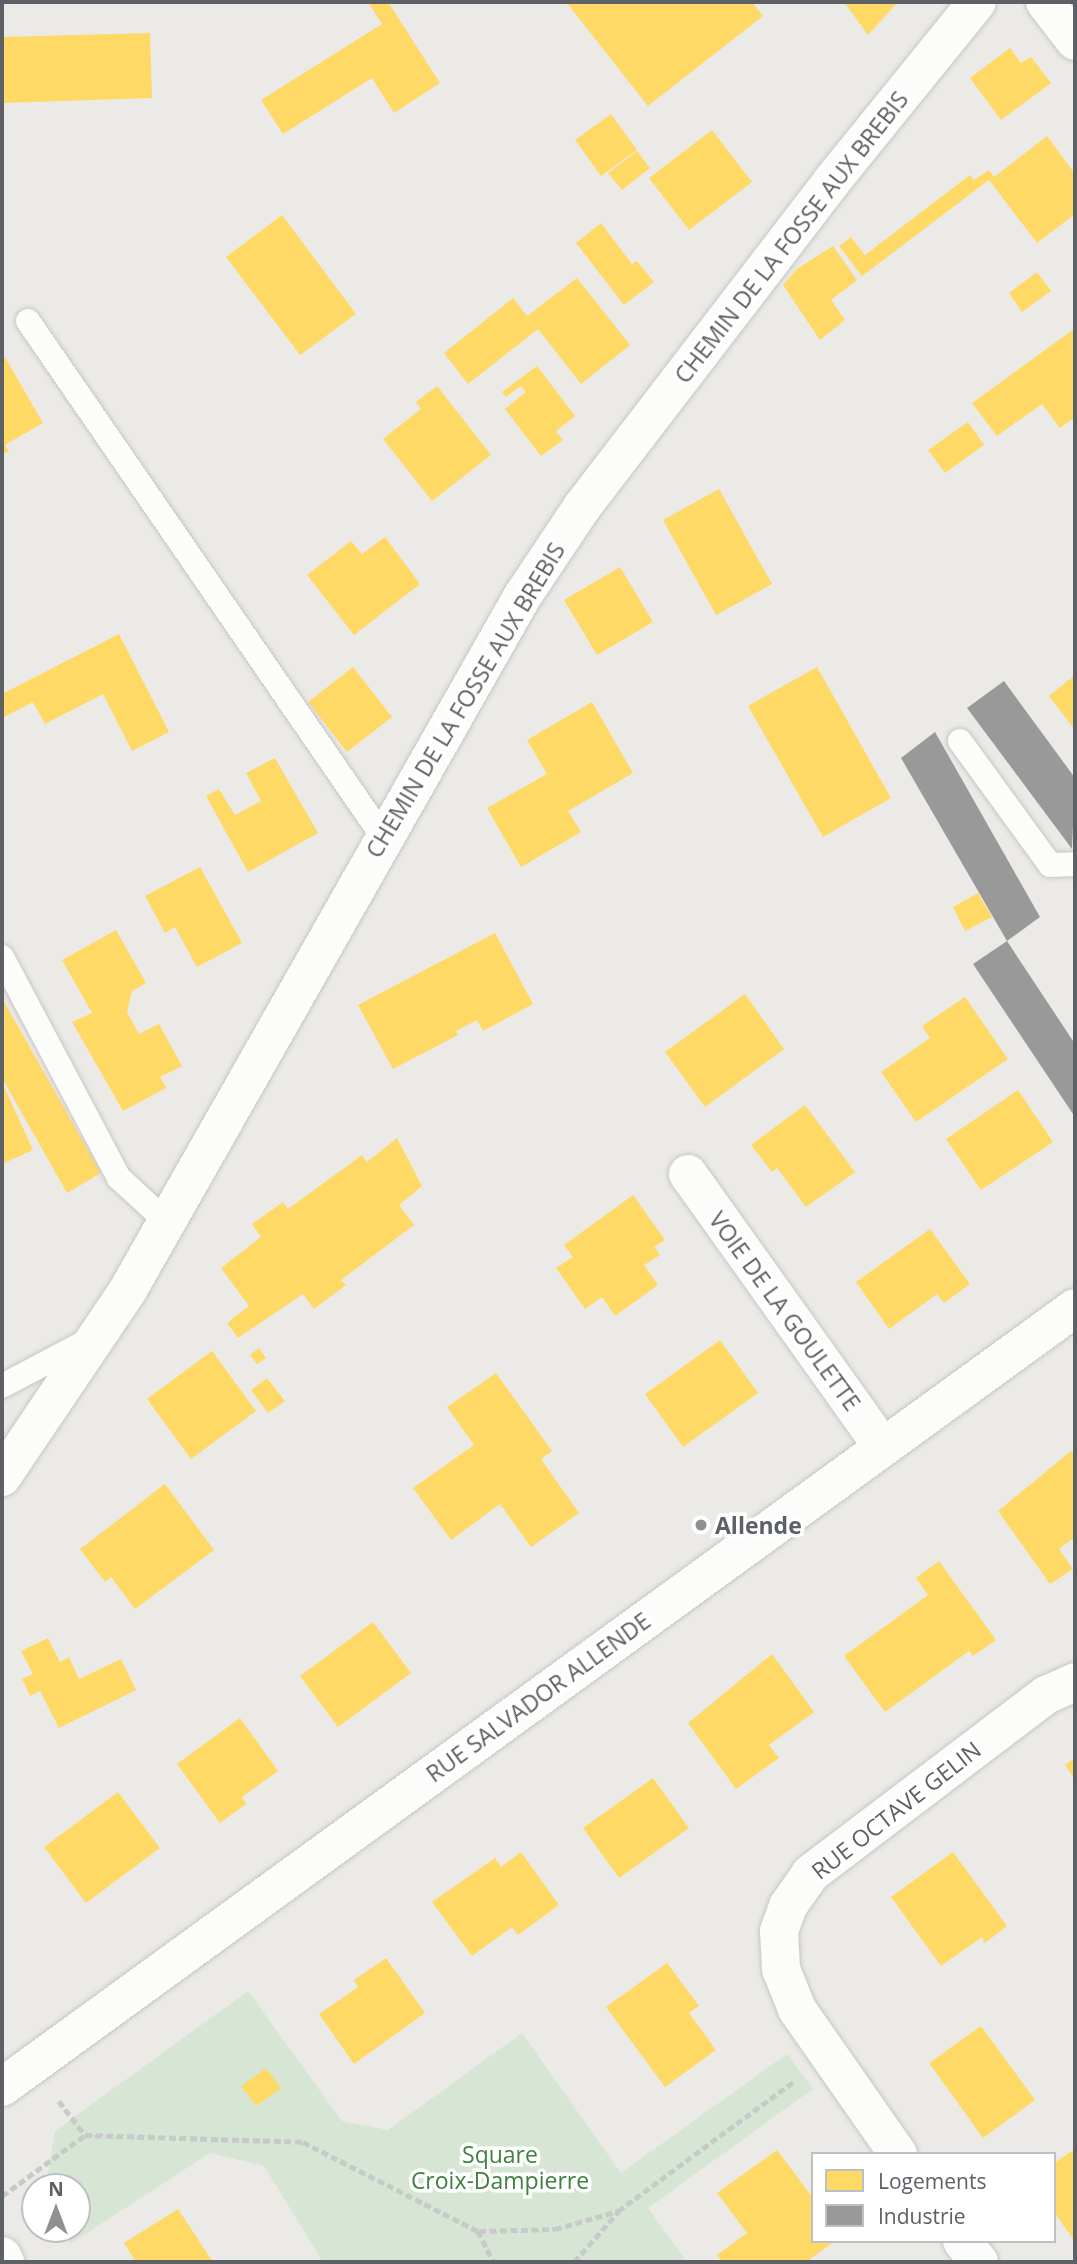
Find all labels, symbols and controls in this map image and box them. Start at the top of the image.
street label: CHEMIN DE LA FOSSE AUX BREBIS [668,86,914,388]
street label: CHEMIN DE LA FOSSE AUX BREBIS [360,537,570,863]
street label: VOIE DE LA GOULETTE [704,1206,866,1416]
place label: Allende [715,1511,802,1539]
marker: Allende [693,1517,709,1533]
street label: RUE SALVADOR ALLENDE [421,1606,655,1788]
street label: RUE OCTAVE GELIN [806,1735,986,1885]
park label: Square Croix-Dampierre [411,2140,589,2194]
legend [811,2152,1056,2243]
text: Logements [878,2167,986,2195]
north arrow [21,2173,91,2243]
text: N [48,2176,64,2202]
text: Industrie [878,2202,966,2230]

